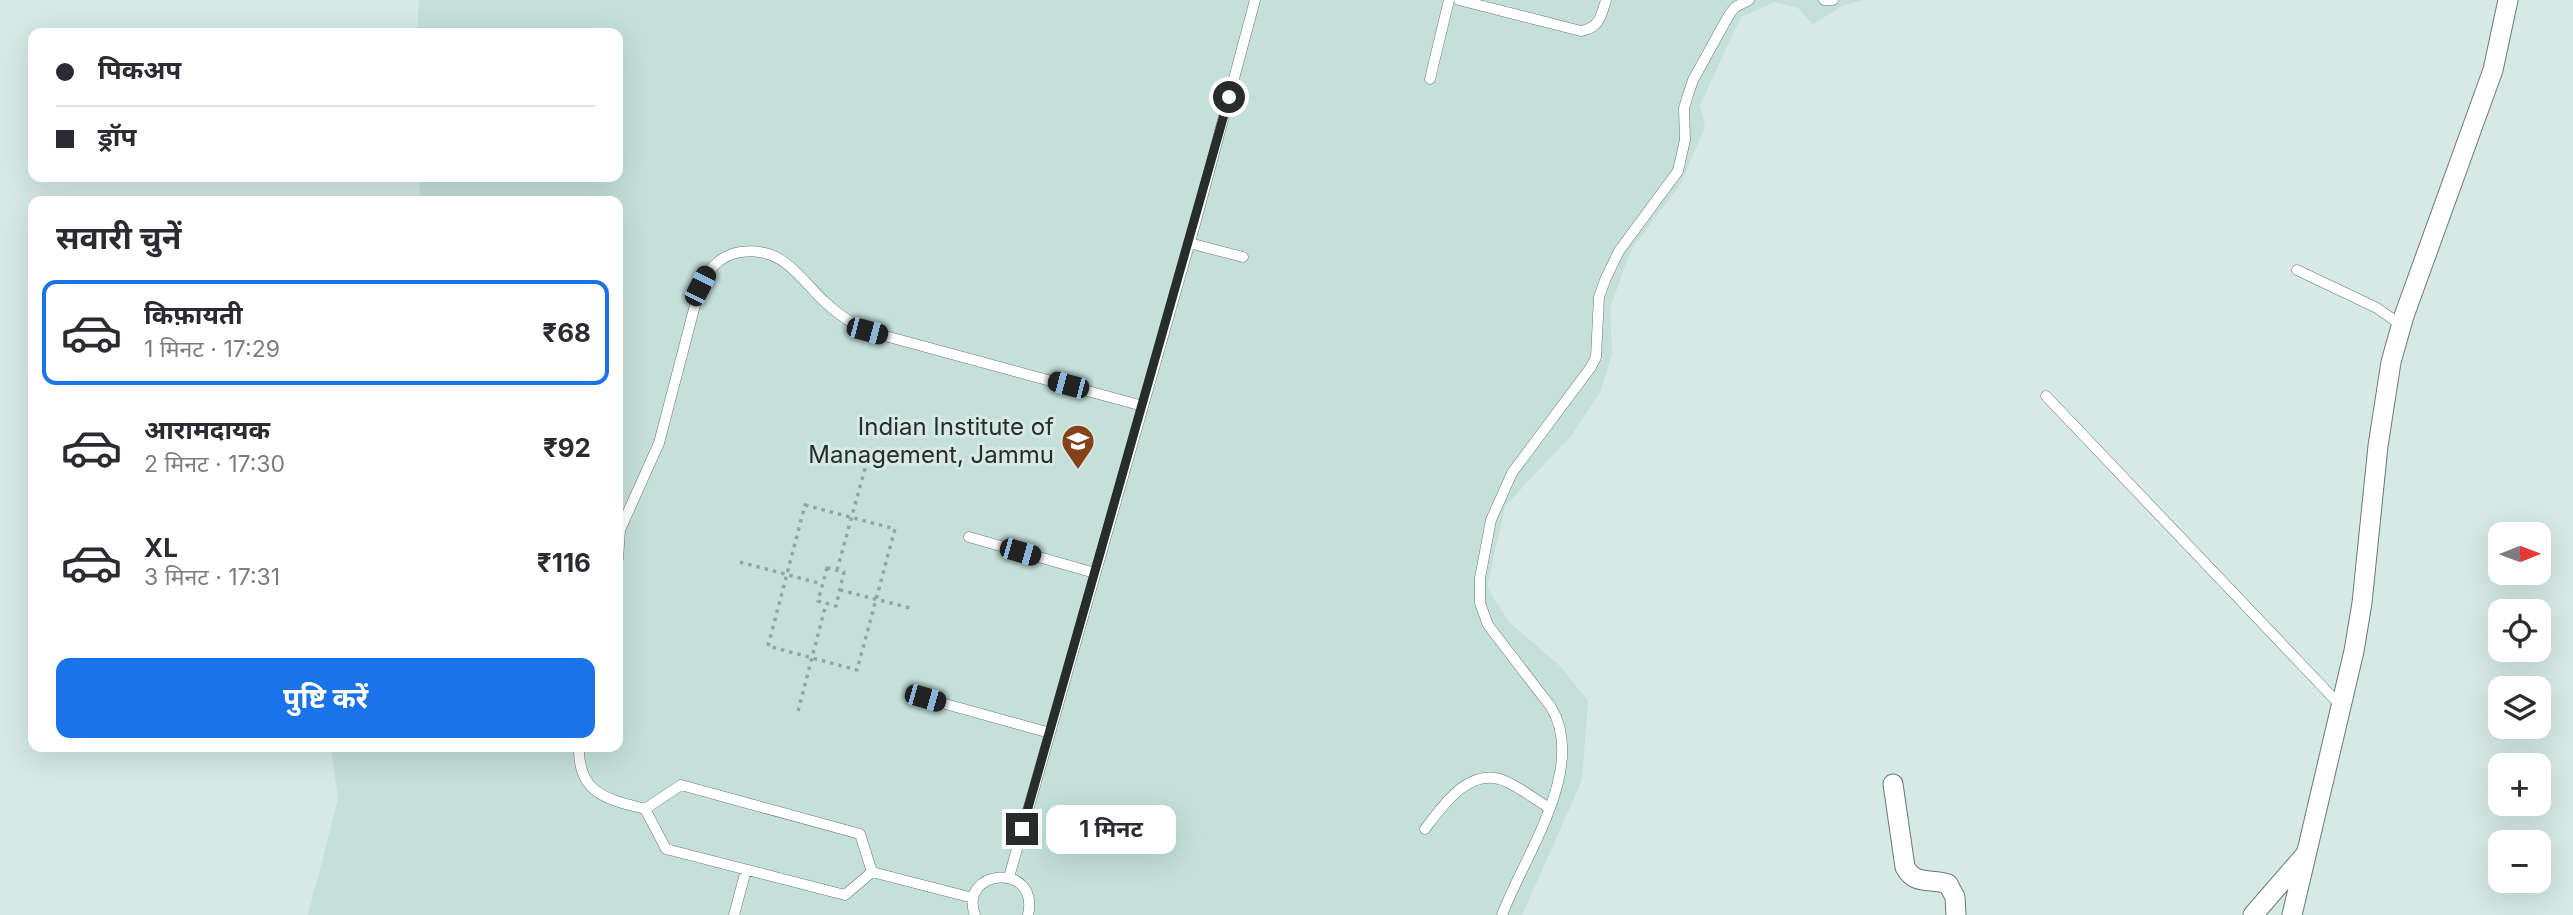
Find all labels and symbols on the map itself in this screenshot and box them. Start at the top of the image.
route start [1213,81,1245,113]
car [682,263,719,309]
car [844,315,891,347]
car [1045,369,1092,401]
place label: Indian Institute of Management, Jammu [808,412,1054,469]
school or university icon: Indian Institute of Management, Jammu [1059,422,1097,471]
north arrow [2488,522,2552,584]
car [997,536,1044,568]
car [902,682,949,714]
callout: 1 मिनट [1046,804,1176,854]
route end [1006,813,1038,845]

